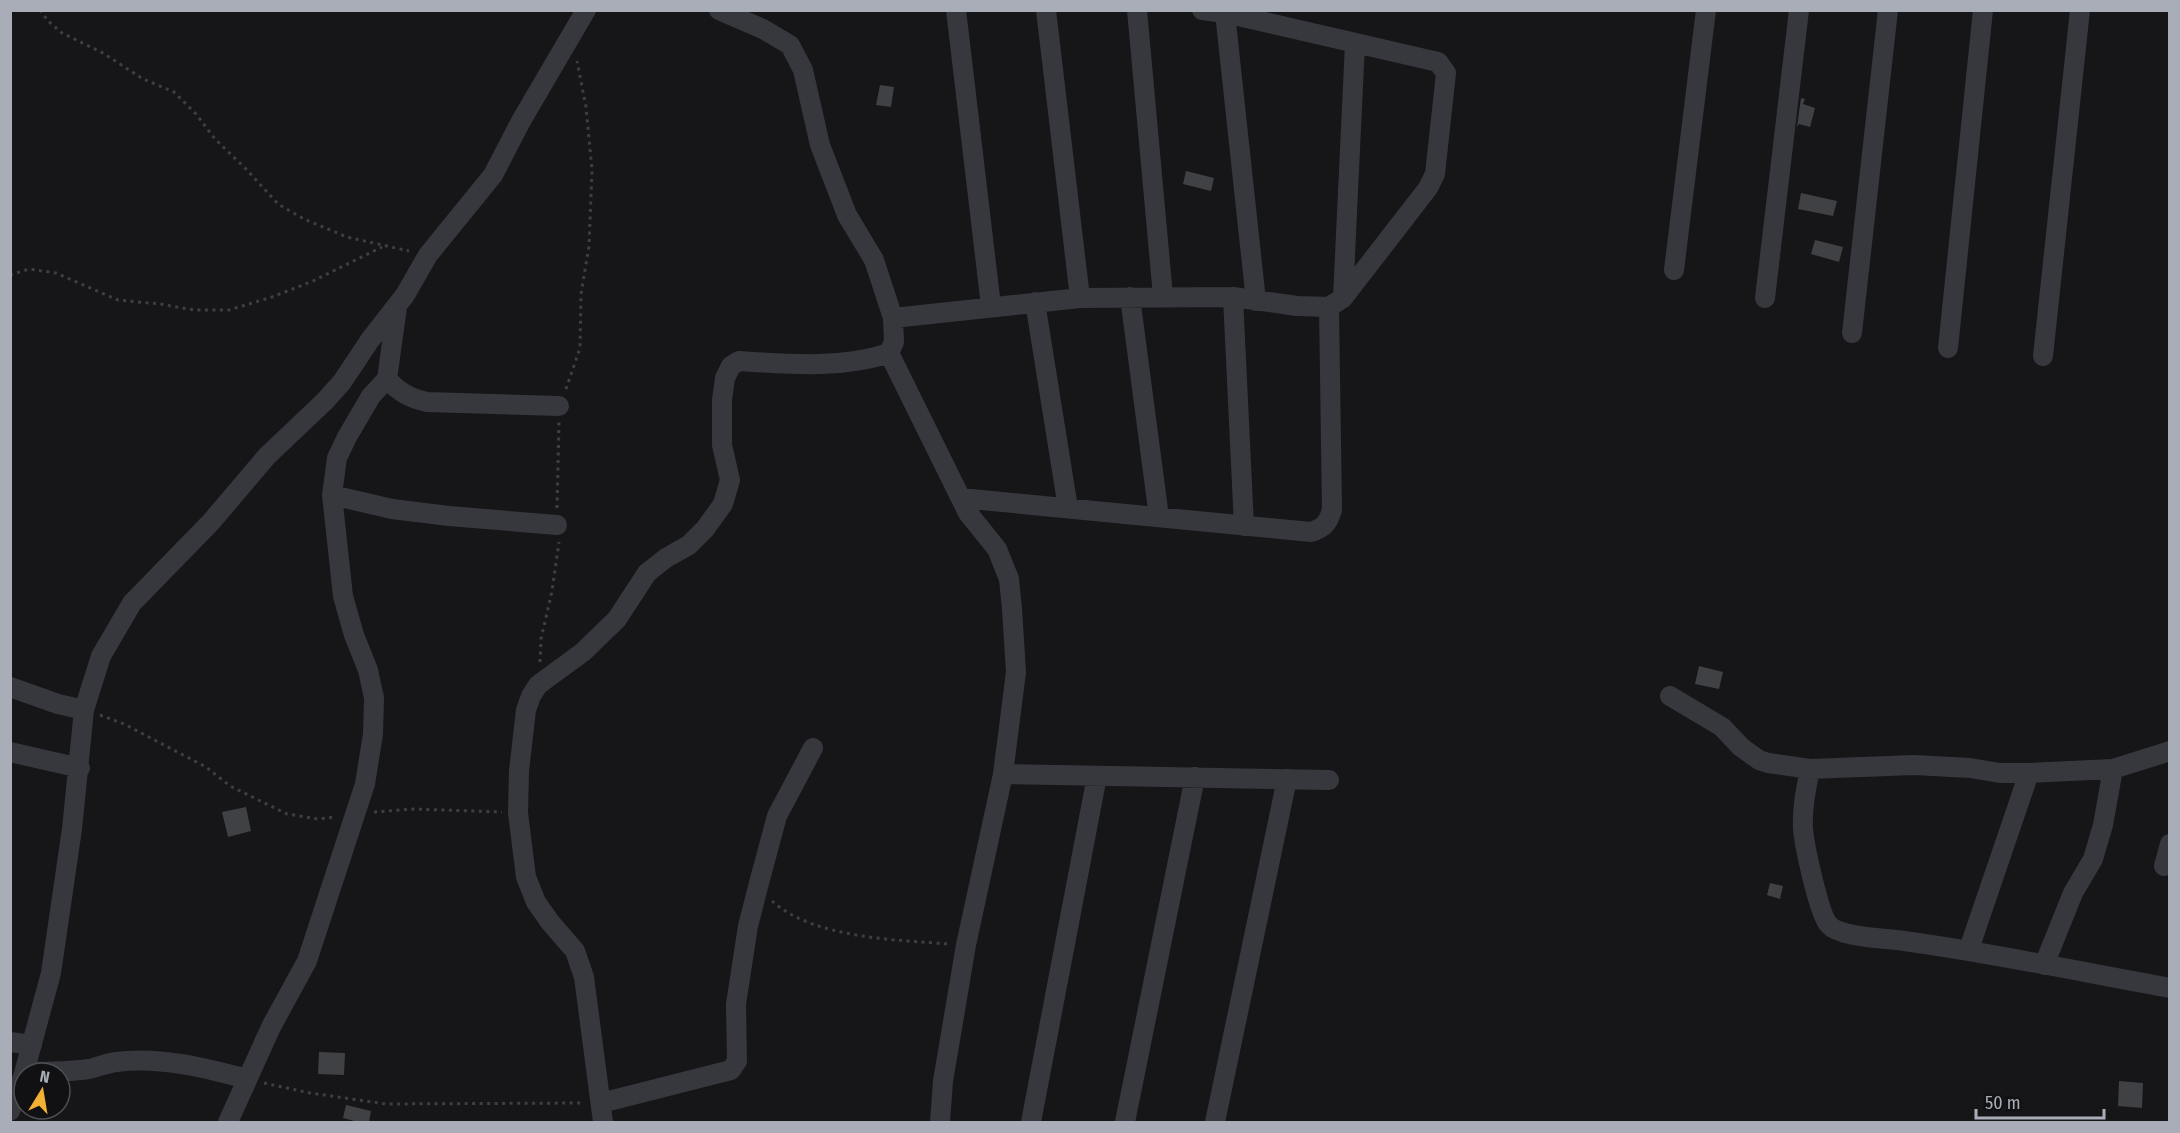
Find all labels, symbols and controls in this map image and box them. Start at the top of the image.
north arrow [12,1061,72,1121]
text: N [38,1067,51,1087]
scale bar [1976,1082,2104,1120]
text: 50 m [1985,1092,2021,1114]

